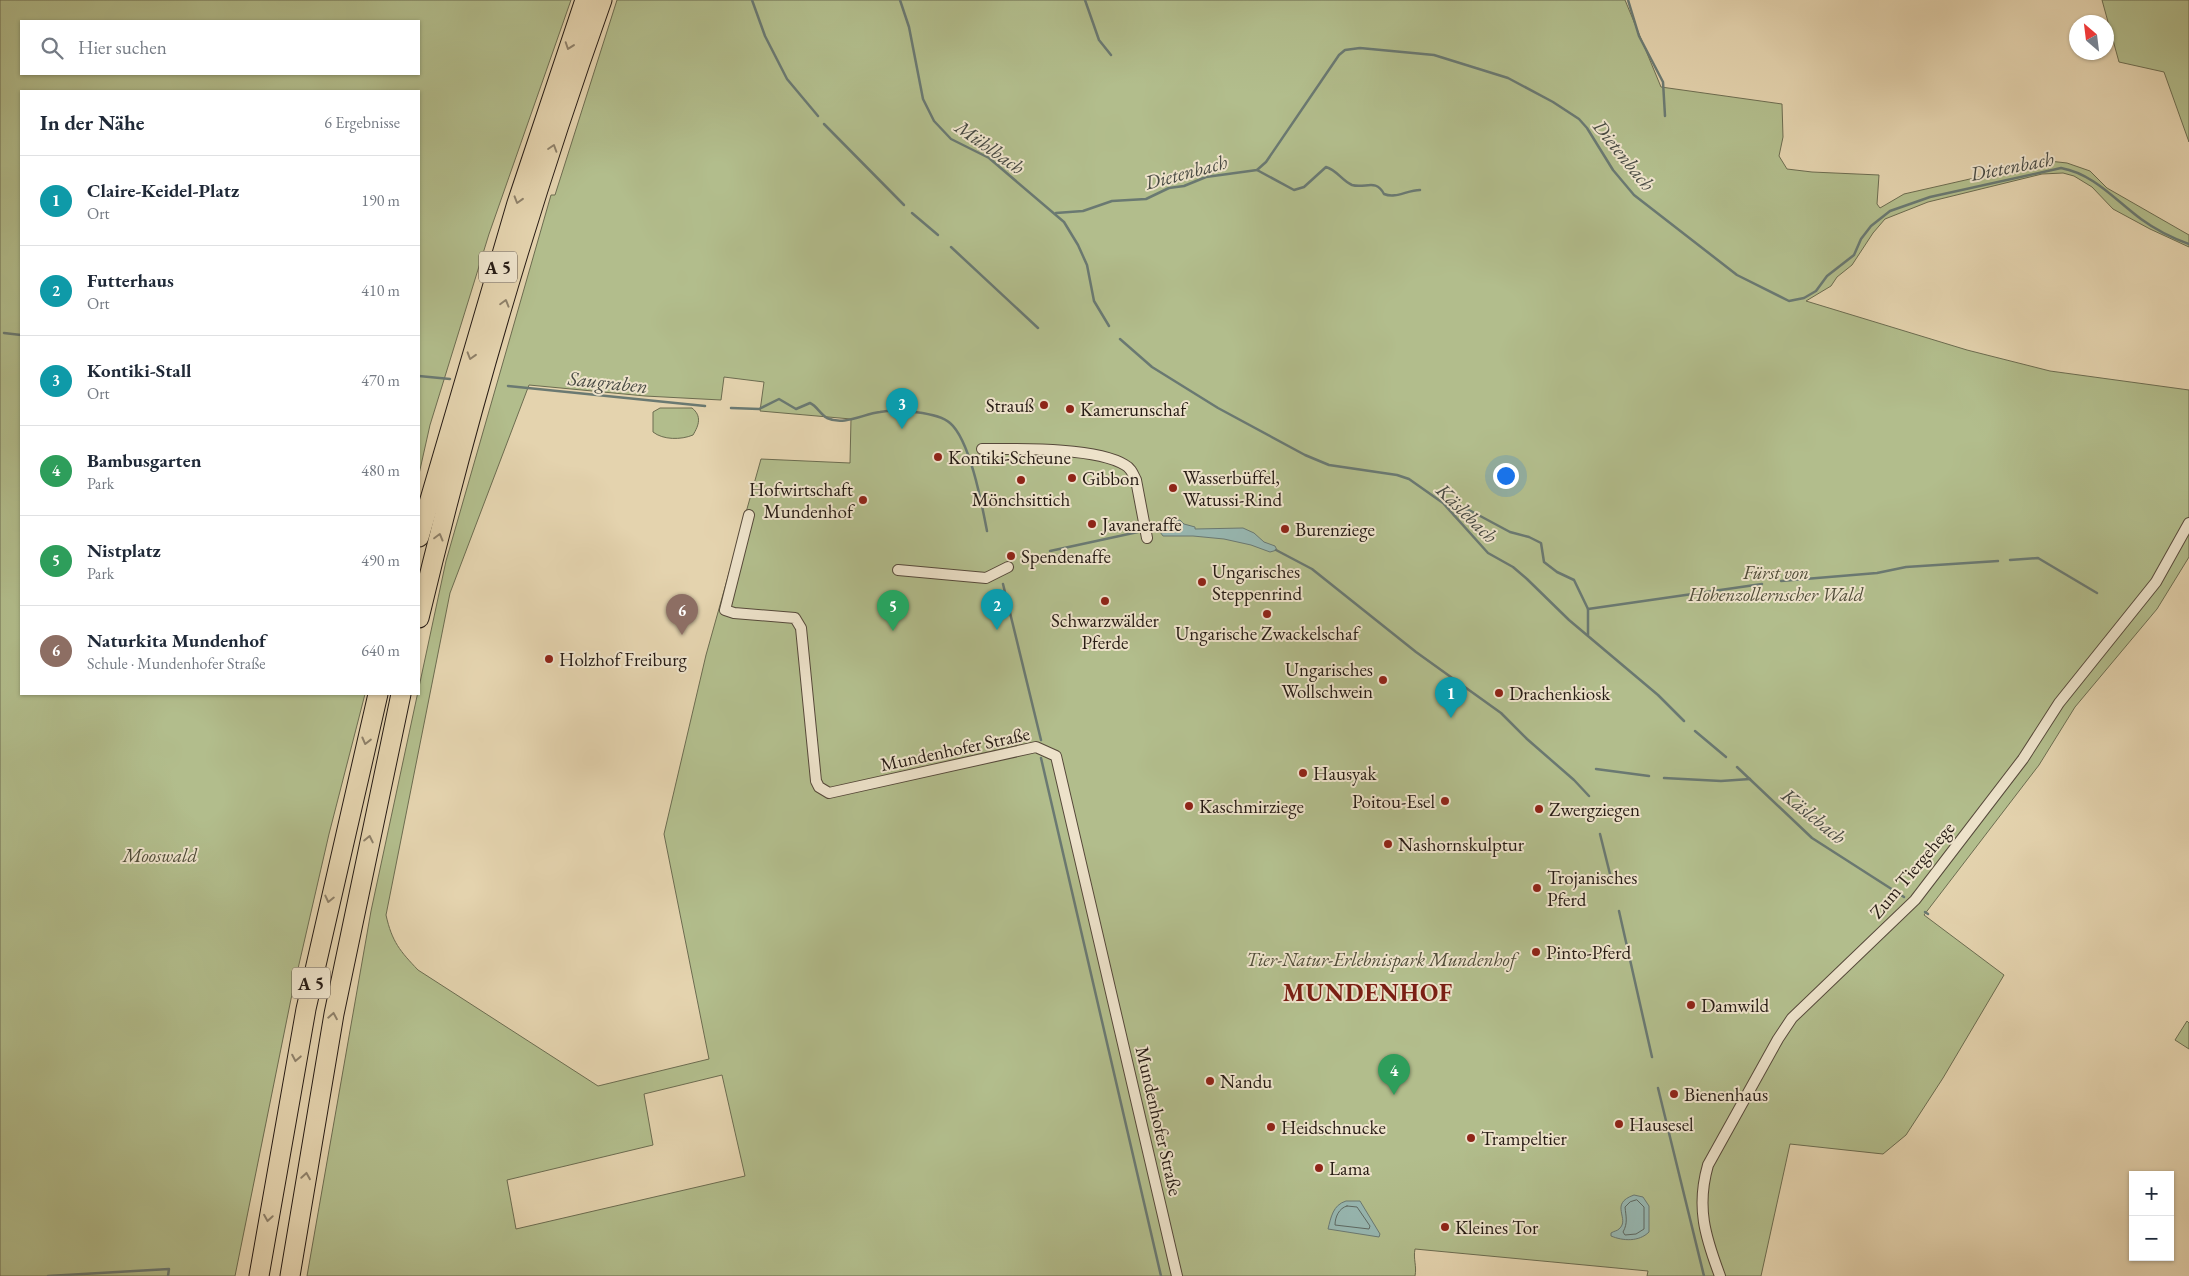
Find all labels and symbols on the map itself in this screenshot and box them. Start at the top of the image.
north arrow [2069,15,2114,60]
one-way arrow [565,41,575,50]
water label: Mühlbach [949,113,1030,180]
water label: Dietenbach [1587,113,1661,196]
one-way arrow [547,144,557,152]
water label: Dietenbach [1967,145,2056,187]
water label: Dietenbach [1141,148,1230,196]
one-way arrow [514,196,524,204]
road number: A 5 [479,252,517,282]
one-way arrow [499,299,509,307]
one-way arrow [466,351,476,359]
water label: Saugraben [566,365,649,399]
pin: 3 [886,388,918,429]
place label: Strauß [986,393,1034,418]
place label: Kamerunschaf [1080,397,1188,422]
marker: Strauß [1038,399,1050,411]
marker: Kamerunschaf [1064,403,1076,415]
place label: Kontiki-Scheune [948,445,1071,470]
marker: Kontiki-Scheune [932,451,944,463]
your location [1493,463,1519,489]
place label: Wasserbüffel, Watussi-Rind [1183,465,1282,512]
place label: Gibbon [1082,466,1140,491]
marker: Gibbon [1066,472,1078,484]
marker: Mönchsittich [1015,474,1027,486]
place label: Hofwirtschaft Mundenhof [749,477,855,524]
water label: Käslebach [1430,477,1503,549]
marker: Wasserbüffel, Watussi-Rind [1167,482,1179,494]
place label: Mönchsittich [972,487,1071,512]
marker: Hofwirtschaft Mundenhof [857,494,869,506]
place label: Javaneraffe [1100,512,1182,537]
place label: Burenziege [1295,517,1375,542]
marker: Javaneraffe [1086,518,1098,530]
marker: Burenziege [1279,523,1291,535]
one-way arrow [433,533,443,541]
place label: Spendenaffe [1021,544,1111,569]
marker: Spendenaffe [1005,550,1017,562]
place label: Ungarisches Steppenrind [1212,559,1302,606]
park label: Fürst von Hohenzollernscher Wald [1687,560,1864,607]
marker: Ungarisches Steppenrind [1196,576,1208,588]
pin: 2 [981,589,1013,630]
pin: 5 [877,590,909,631]
pin: 6 [666,594,698,635]
marker: Schwarzwälder Pferde [1099,595,1111,607]
place label: Schwarzwälder Pferde [1051,608,1160,655]
marker: Ungarische Zwackelschaf [1261,608,1273,620]
place label: Ungarische Zwackelschaf [1175,621,1361,646]
place label: Holzhof Freiburg [559,647,688,672]
marker: Holzhof Freiburg [543,653,555,665]
place label: Ungarisches Wollschwein [1281,657,1373,704]
marker: Ungarisches Wollschwein [1377,674,1389,686]
pin: 1 [1435,677,1467,718]
place label: Drachenkiosk [1509,681,1611,706]
marker: Drachenkiosk [1493,687,1505,699]
street label: Mundenhofer Straße [878,721,1032,777]
one-way arrow [361,737,372,746]
place label: Hausyak [1313,761,1378,786]
marker: Hausyak [1297,767,1309,779]
water label: Käslebach [1776,782,1852,850]
place label: Poitou-Esel [1352,789,1435,814]
place label: Kaschmirziege [1199,794,1304,819]
marker: Poitou-Esel [1439,795,1451,807]
place label: Zwergziegen [1549,797,1640,822]
marker: Kaschmirziege [1183,800,1195,812]
marker: Zwergziegen [1533,803,1545,815]
street label: Zum Tiergehege [1864,816,1960,924]
place label: Nashornskulptur [1398,832,1525,857]
one-way arrow [363,835,374,844]
marker: Nashornskulptur [1382,838,1394,850]
park label: Mooswald [122,843,197,868]
place label: Trojanisches Pferd [1547,865,1637,912]
marker: Trojanisches Pferd [1531,882,1543,894]
one-way arrow [324,895,335,904]
place label: Pinto-Pferd [1546,940,1632,965]
marker: Pinto-Pferd [1530,946,1542,958]
park label: Tier-Natur-Erlebnispark Mundenhof [1246,947,1520,972]
road number: A 5 [292,968,330,998]
district label: MUNDENHOF [1283,977,1453,1008]
place label: Damwild [1701,993,1769,1018]
marker: Damwild [1685,999,1697,1011]
one-way arrow [328,1011,338,1020]
street label: Mundenhofer Straße [1130,1044,1188,1198]
one-way arrow [291,1054,302,1063]
pin: 4 [1378,1054,1410,1095]
place label: Nandu [1220,1069,1272,1094]
marker: Nandu [1204,1075,1216,1087]
place label: Bienenhaus [1684,1082,1768,1107]
marker: Bienenhaus [1668,1088,1680,1100]
place label: Hausesel [1629,1112,1694,1137]
place label: Heidschnucke [1281,1115,1386,1140]
marker: Hausesel [1613,1118,1625,1130]
marker: Heidschnucke [1265,1121,1277,1133]
place label: Trampeltier [1481,1126,1567,1151]
marker: Trampeltier [1465,1132,1477,1144]
place label: Lama [1329,1156,1370,1181]
marker: Lama [1313,1162,1325,1174]
one-way arrow [300,1172,310,1180]
one-way arrow [264,1214,274,1223]
place label: Kleines Tor [1455,1215,1539,1240]
marker: Kleines Tor [1439,1221,1451,1233]

